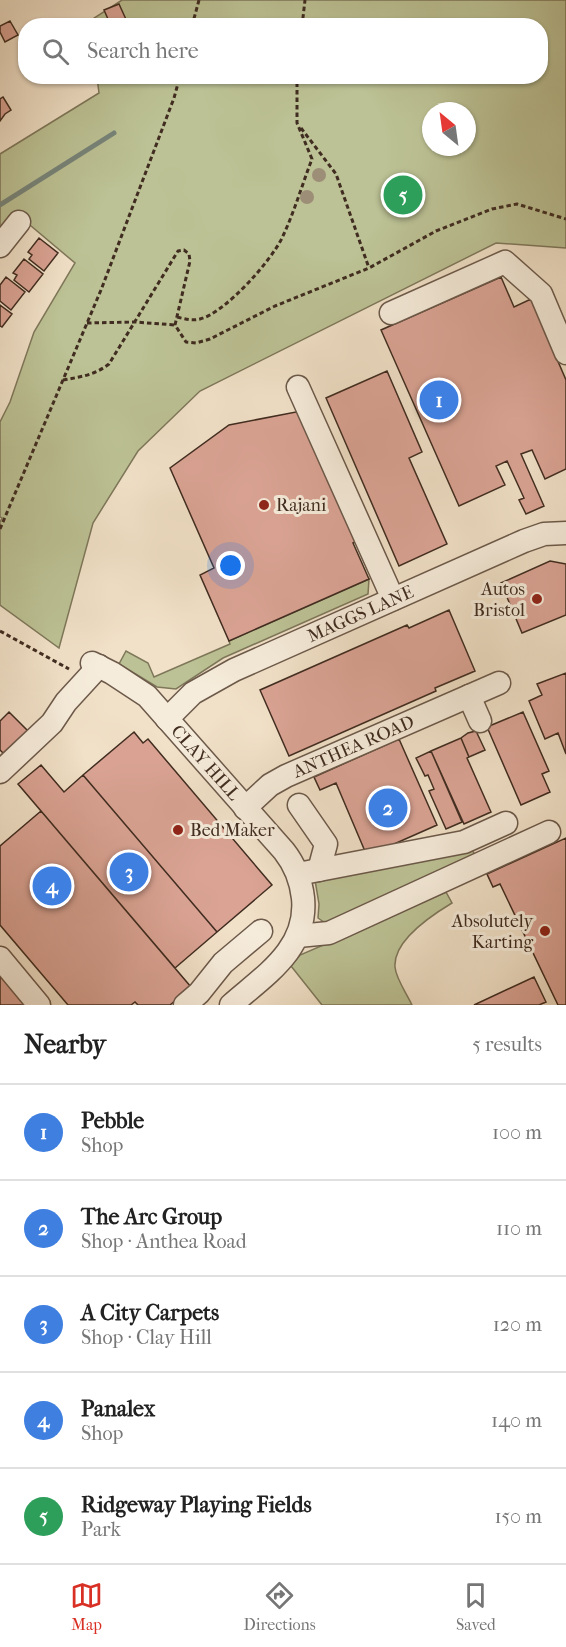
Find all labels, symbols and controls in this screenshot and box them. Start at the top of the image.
search box [18,18,548,84]
icon: search [39,35,72,68]
text: Search here [87,38,199,64]
north arrow [422,102,476,156]
pin: 5 [384,172,422,218]
pin: 1 [420,378,458,422]
place label: Rajani [276,495,327,516]
marker: Rajani [257,498,271,512]
your location [216,551,245,580]
place label: Autos Bristol [473,579,525,621]
street label: MAGGS LANE [304,581,417,647]
marker: Autos Bristol [530,592,544,606]
street label: ANTHEA ROAD [289,711,417,783]
street label: CLAY HILL [167,721,245,805]
pin: 2 [368,786,408,830]
place label: Bed Maker [190,820,275,841]
marker: Bed Maker [171,823,185,837]
pin: 3 [110,850,148,894]
pin: 4 [32,864,72,908]
place label: Absolutely Karting [451,911,534,953]
marker: Absolutely Karting [538,924,552,938]
text: Nearby [24,1029,106,1060]
text: 5 results [472,1033,542,1056]
text: Pebble [81,1108,144,1134]
text: 1 [40,1121,47,1144]
text: 100 m [492,1121,542,1144]
text: Shop [81,1134,123,1157]
text: The Arc Group [81,1204,222,1230]
text: 2 [38,1217,49,1240]
text: 110 m [496,1217,542,1240]
text: Shop · Anthea Road [81,1230,247,1253]
text: A City Carpets [81,1300,219,1326]
text: 3 [39,1313,48,1336]
text: 120 m [493,1313,542,1336]
text: Shop · Clay Hill [81,1326,212,1349]
text: Panalex [81,1396,155,1422]
text: 4 [38,1409,49,1432]
text: 140 m [491,1409,542,1432]
text: Shop [81,1422,123,1445]
text: Ridgeway Playing Fields [81,1492,312,1518]
text: 5 [39,1505,48,1528]
text: 150 m [494,1505,542,1528]
text: Park [81,1518,121,1541]
tab: Map [70,1579,103,1634]
tab: Directions [244,1579,316,1634]
tab: Saved [456,1579,496,1634]

